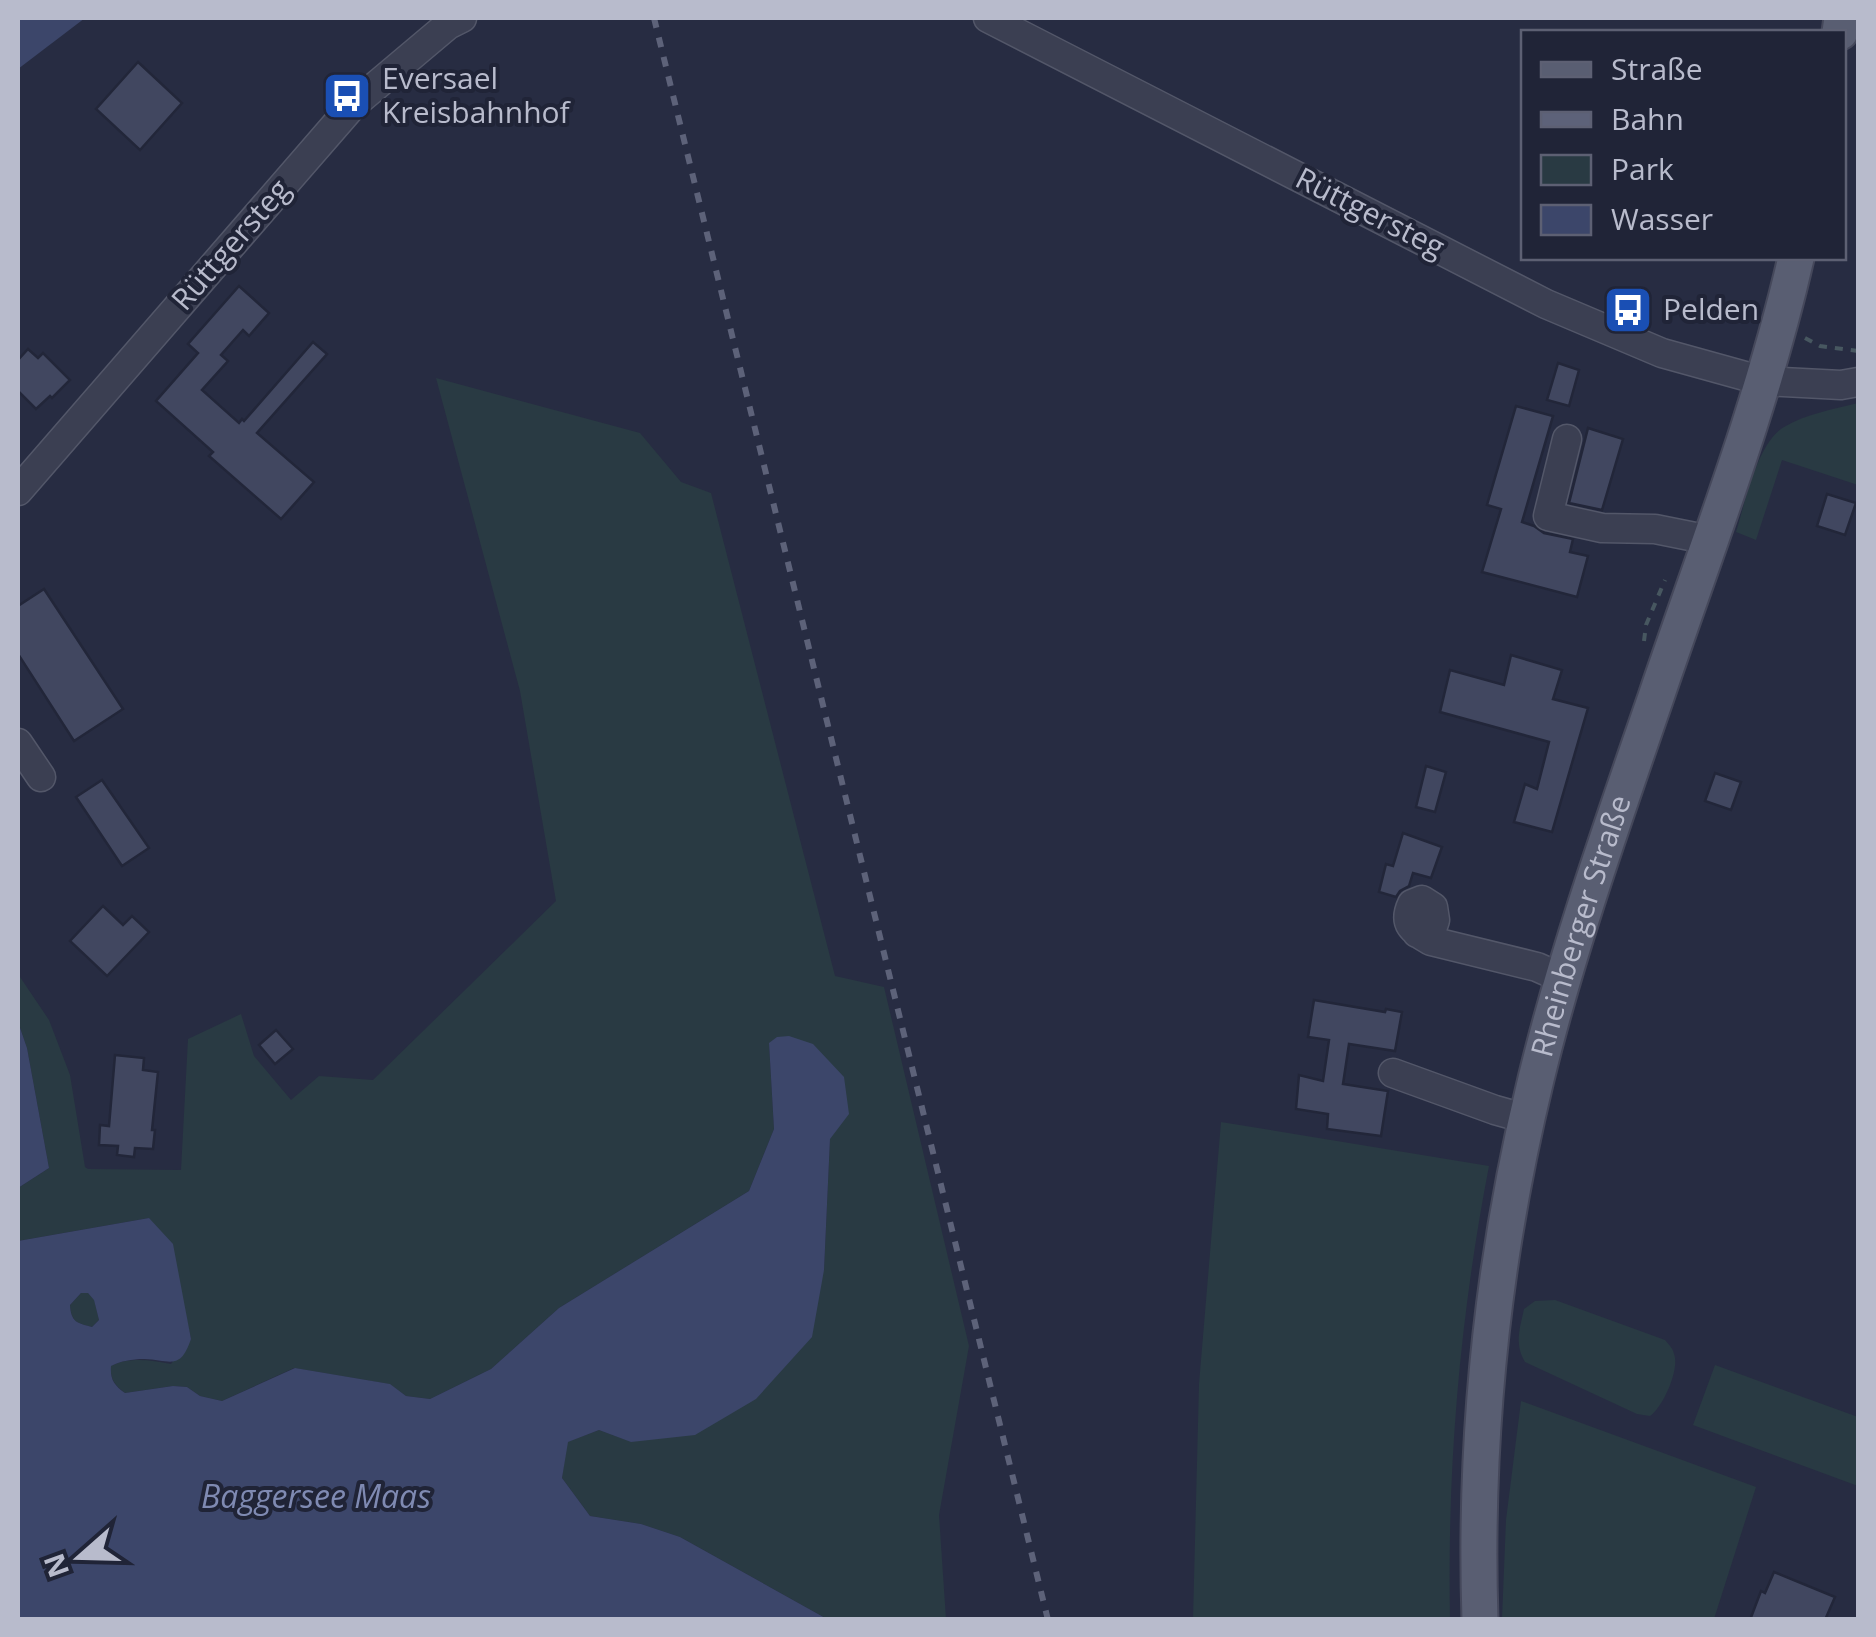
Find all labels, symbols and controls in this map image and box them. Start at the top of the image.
legend [1521,30,1846,260]
text: Straße [1611,48,1703,89]
place label: Eversael Kreisbahnhof [382,57,572,132]
bus stop icon: Eversael Kreisbahnhof [321,70,373,122]
text: Bahn [1611,98,1684,139]
text: Park [1611,148,1674,189]
street label: Rüttgersteg [1289,157,1452,267]
street label: Rüttgersteg [161,170,298,319]
text: Wasser [1611,198,1713,239]
bus stop icon: Pelden [1602,284,1654,336]
place label: Pelden [1663,288,1759,329]
street label: Rheinberger Straße [1520,789,1640,1061]
water label: Baggersee Maas [201,1474,431,1517]
north arrow [30,1507,130,1607]
text: N [34,1549,77,1583]

